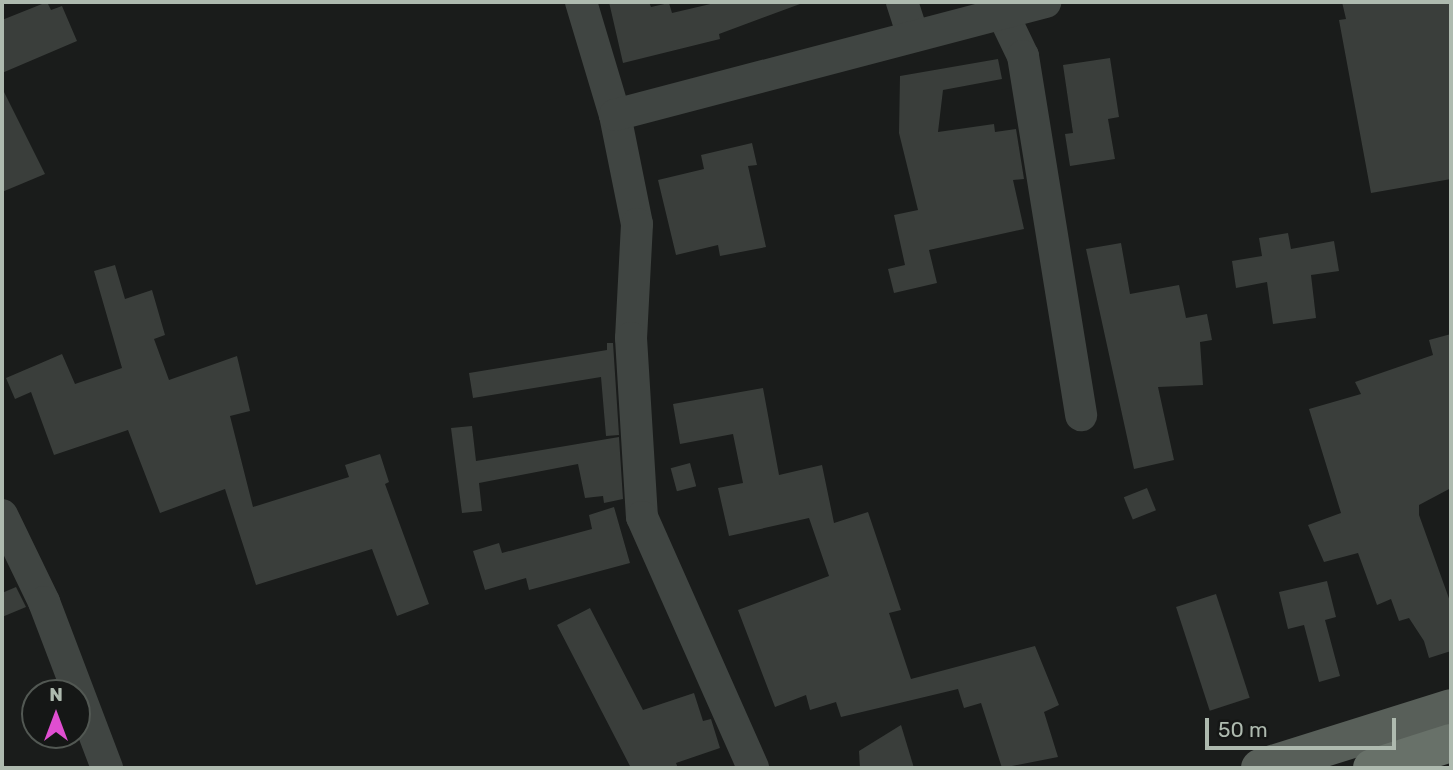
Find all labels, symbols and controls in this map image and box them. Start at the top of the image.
north arrow [21,679,91,749]
text: N [49,683,63,706]
scale bar [1208,704,1399,748]
text: 50 m [1218,717,1268,742]

